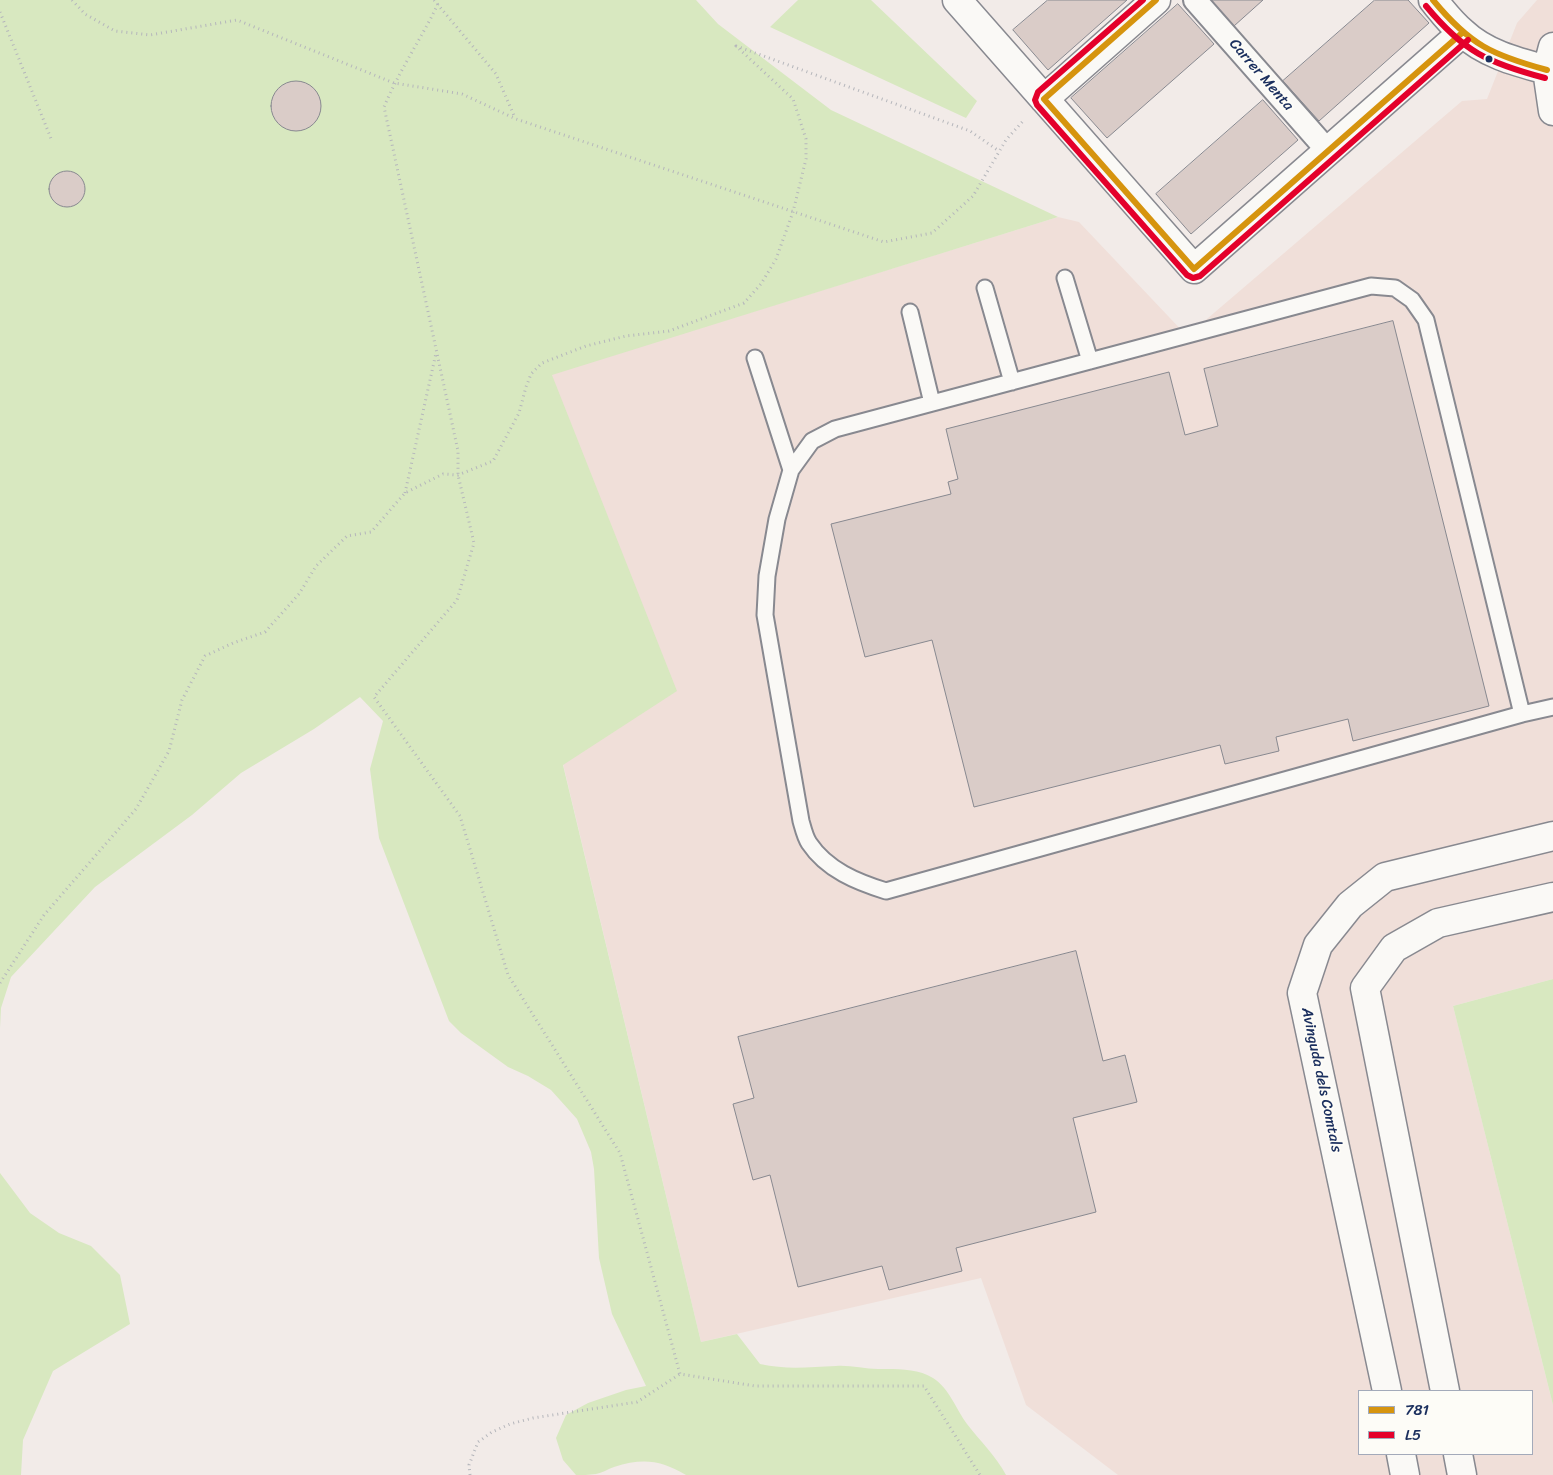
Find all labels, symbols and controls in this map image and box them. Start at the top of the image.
street label: Carrer Menta [1225,35,1297,115]
unlabelled marker [1484,54,1494,64]
street label: Avinguda dels Comtals [1297,1006,1345,1154]
legend [1358,1390,1533,1455]
text: 781 [1405,1397,1429,1423]
text: L5 [1405,1422,1421,1448]

